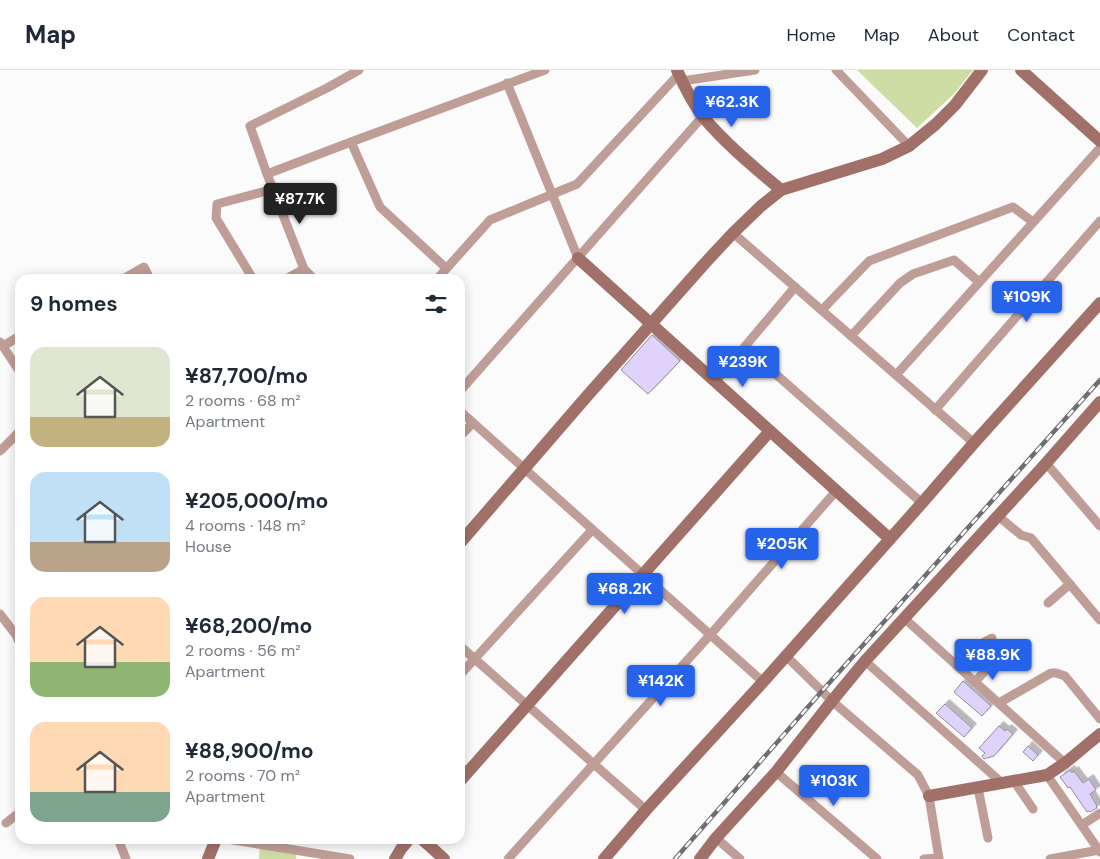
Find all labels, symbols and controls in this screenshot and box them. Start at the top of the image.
text: Map [25,19,76,50]
text: Home [786,23,836,47]
text: Map [864,23,900,47]
text: About [928,23,979,47]
text: Contact [1007,23,1075,47]
pin: ¥62.3K [691,85,773,128]
text: ¥62.3K [705,91,759,112]
pin: ¥87.7K [259,182,341,225]
text: ¥87.7K [275,188,325,209]
pin: ¥109K [992,280,1062,323]
text: ¥109K [1003,286,1051,307]
text: 9 homes [30,290,118,318]
icon: filters [422,290,450,318]
pin: ¥239K [708,346,778,388]
text: ¥239K [718,351,768,372]
text: ¥87,700/mo [185,362,308,390]
icon: home [70,367,130,427]
text: 2 rooms · 68 m² [185,390,301,411]
text: Apartment [185,411,265,432]
text: ¥205,000/mo [185,487,328,515]
icon: home [70,492,130,552]
text: 4 rooms · 148 m² [185,515,306,536]
pin: ¥205K [747,528,817,570]
text: ¥205K [756,533,808,554]
text: House [185,536,232,557]
pin: ¥68.2K [584,572,666,615]
text: ¥68.2K [598,578,652,599]
text: ¥68,200/mo [185,612,312,640]
icon: home [70,617,130,677]
pin: ¥88.9K [952,638,1034,681]
text: 2 rooms · 56 m² [185,640,301,661]
text: ¥88.9K [966,644,1020,665]
text: Apartment [185,661,265,682]
pin: ¥142K [626,664,696,707]
text: ¥142K [638,670,684,691]
text: ¥88,900/mo [185,737,314,765]
icon: home [70,742,130,802]
pin: ¥103K [799,764,869,807]
text: 2 rooms · 70 m² [185,765,300,786]
text: ¥103K [810,770,858,791]
text: Apartment [185,786,265,807]

